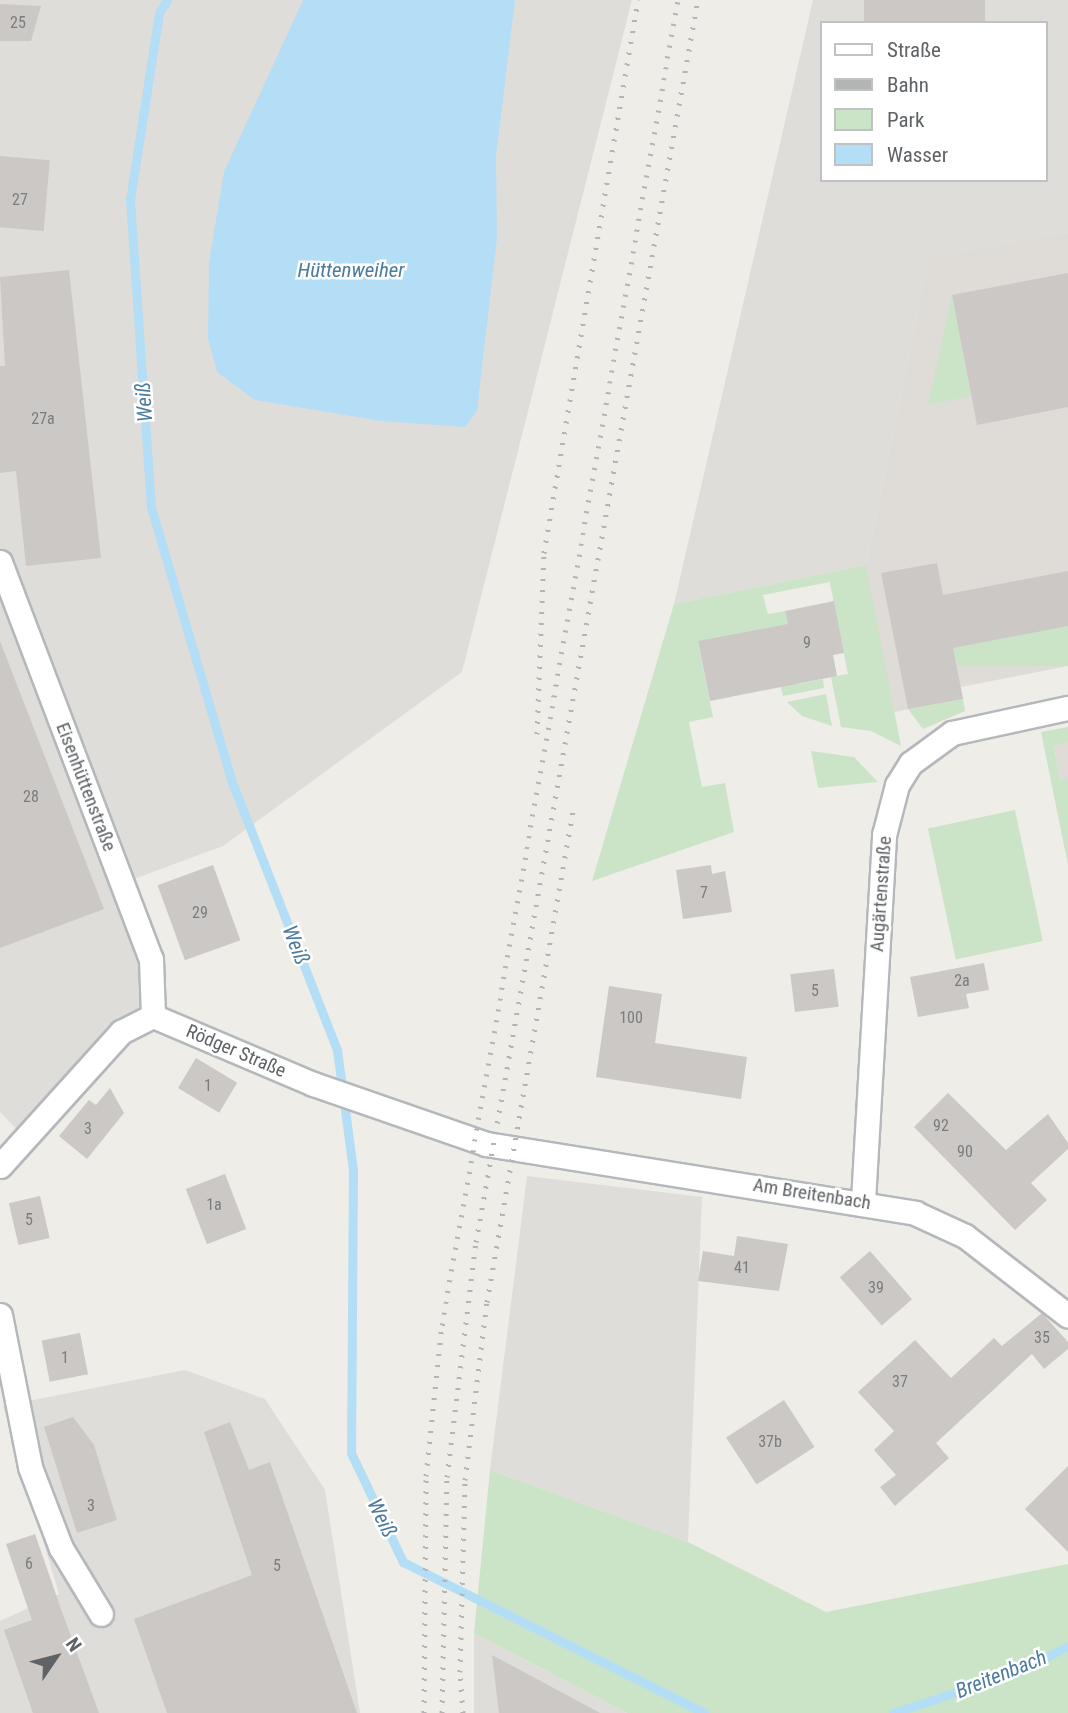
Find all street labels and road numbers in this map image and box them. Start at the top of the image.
street label: Eisenhüttenstraße [51,719,121,855]
street label: Augärtenstraße [866,835,896,953]
street label: Rödger Straße [183,1020,289,1082]
street label: Am Breitenbach [751,1173,873,1215]

